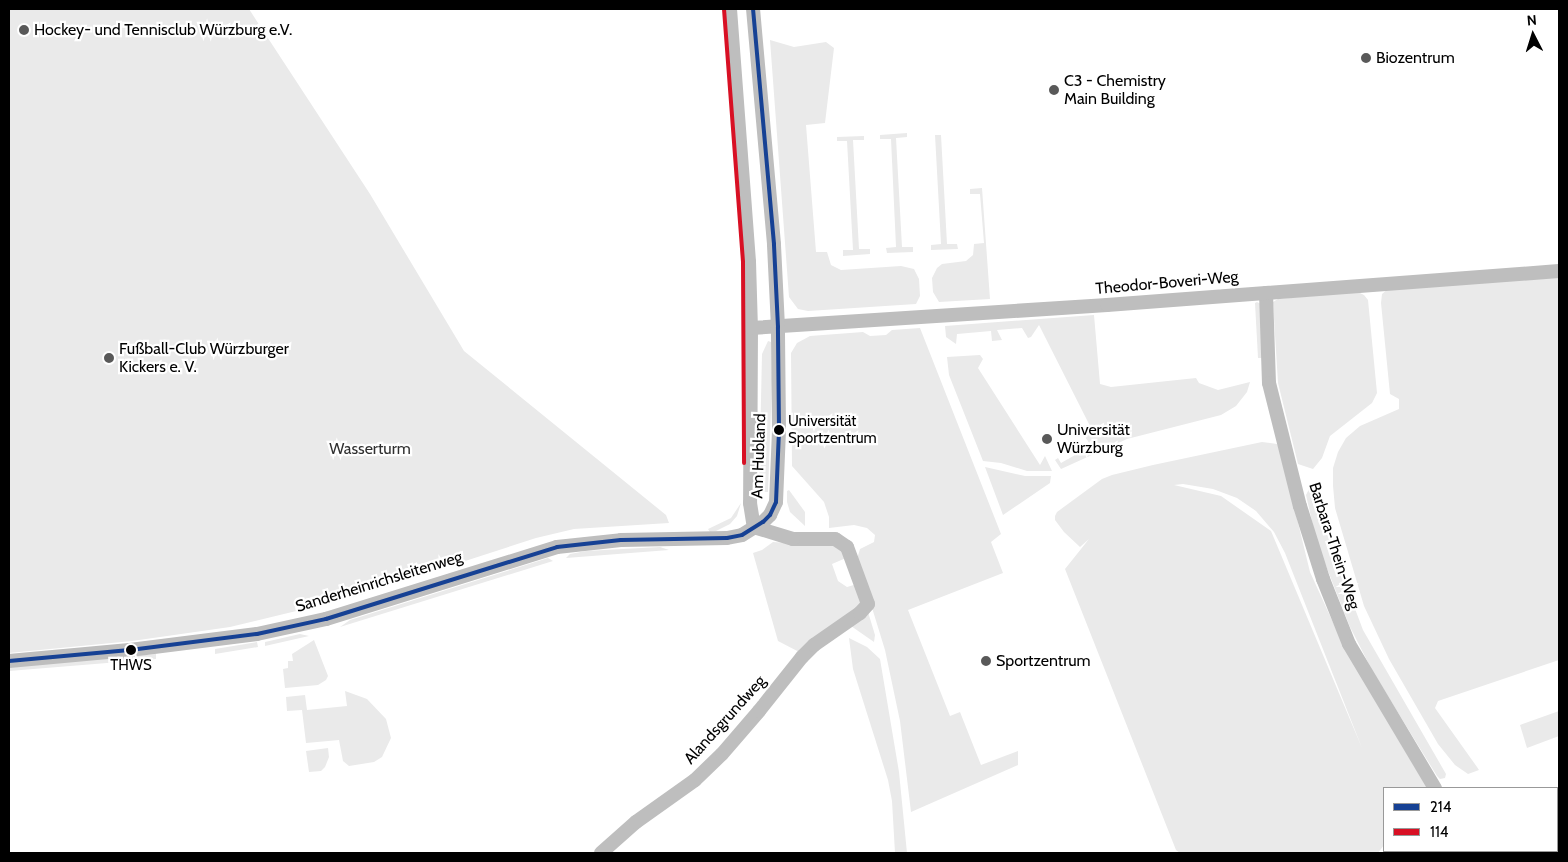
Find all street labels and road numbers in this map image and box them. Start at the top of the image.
street label: Theodor-Boveri-Weg [1095,267,1239,299]
street label: Am Hubland [748,413,770,499]
street label: Barbara-Thein-Weg [1304,480,1364,612]
street label: Sanderheinrichsleitenweg [293,547,465,617]
street label: Alandsgrundweg [680,672,770,768]

